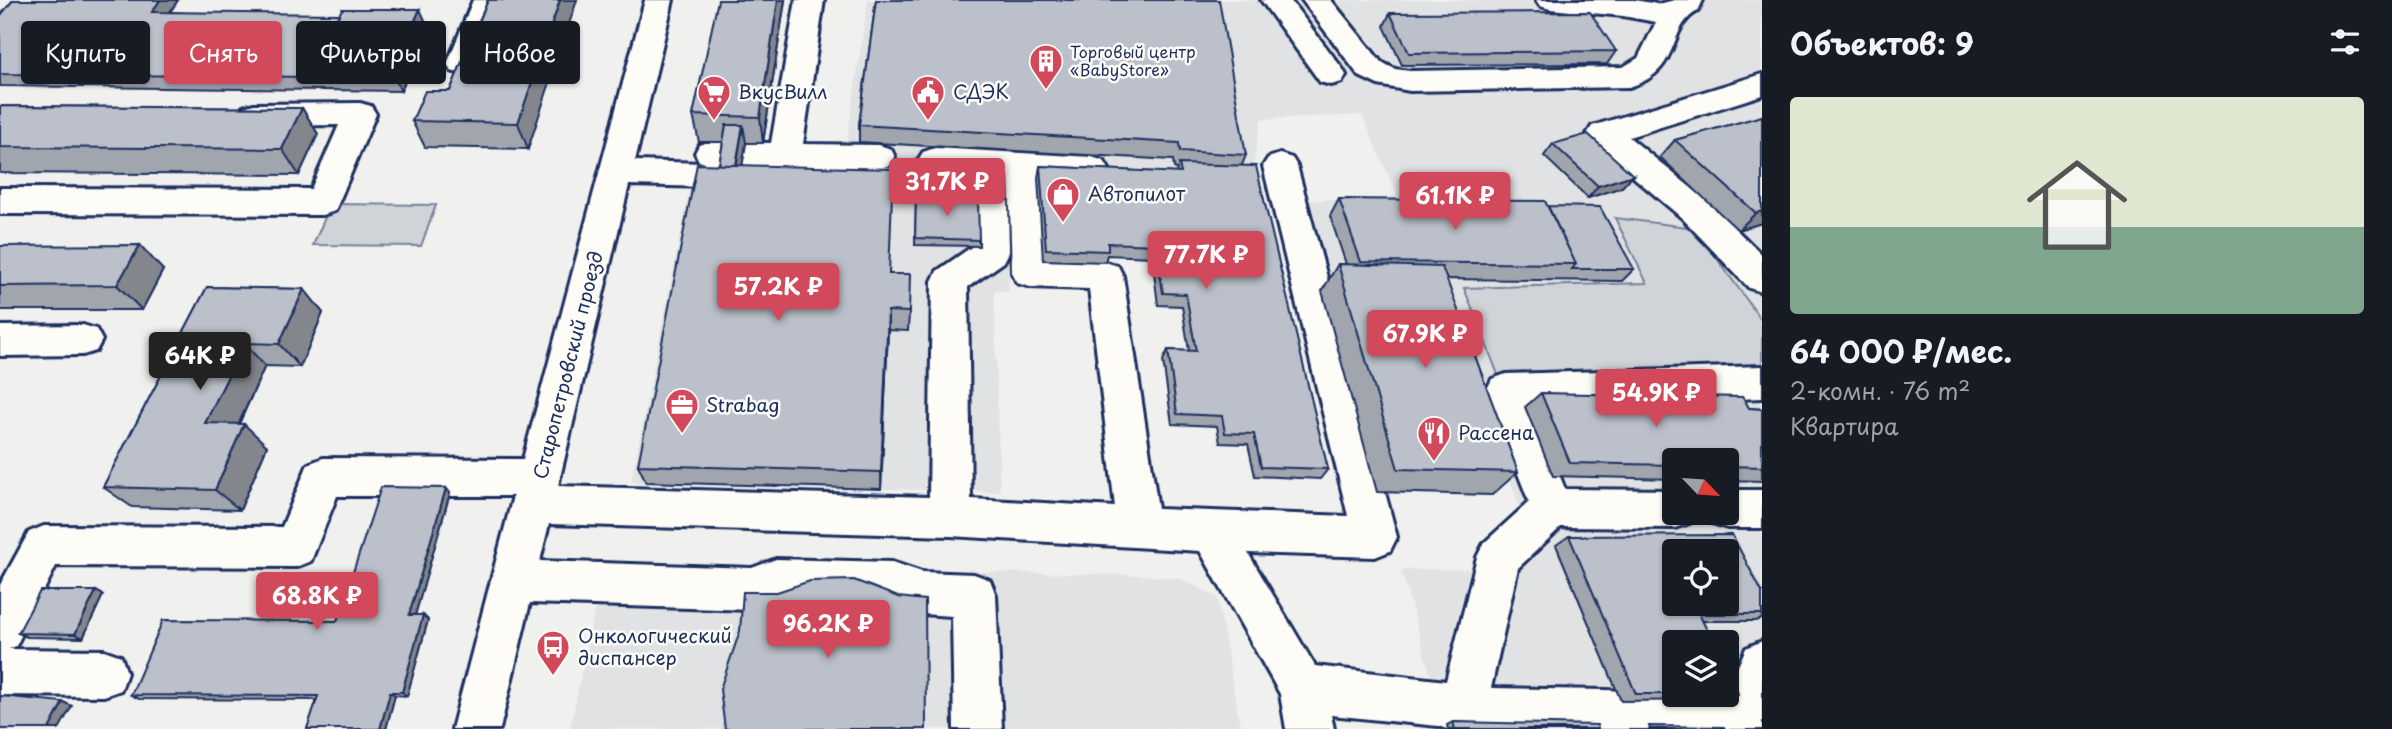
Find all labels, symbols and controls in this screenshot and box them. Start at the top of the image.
text: Объектов: 9 [1790,20,1974,65]
chip: Купить [21,21,150,84]
chip: Снять [164,21,282,84]
chip: Фильтры [296,21,446,84]
chip: Новое [460,21,580,84]
icon: filters [2326,23,2364,61]
place label: Торговый центр «BabyStore» [1070,39,1196,81]
building icon: Торговый центр «BabyStore» [1027,42,1065,91]
supermarket icon: ВкусВилл [695,73,733,122]
public building icon: СДЭК [909,73,947,122]
place label: ВкусВилл [738,77,827,105]
place label: СДЭК [953,77,1009,105]
icon: home [2014,142,2140,268]
pin: 31.7K ₽ [882,158,1012,218]
text: 31.7K ₽ [905,163,989,198]
pin: 61.1K ₽ [1390,173,1520,232]
shop icon: Автопилот [1044,175,1082,224]
text: 61.1K ₽ [1415,177,1495,212]
place label: Автопилот [1088,179,1186,207]
pin: 77.7K ₽ [1141,232,1271,291]
text: 77.7K ₽ [1164,236,1248,271]
street label: Старопетровский проезд [525,248,609,482]
pin: 57.2K ₽ [713,264,843,323]
text: 57.2K ₽ [733,268,823,303]
pin: 67.9K ₽ [1360,310,1490,370]
text: 67.9K ₽ [1383,315,1467,350]
text: 64 000 ₽/мес. [1790,328,2012,373]
pin: 64K ₽ [151,332,249,392]
text: 64K ₽ [165,337,235,372]
pin: 54.9K ₽ [1591,370,1721,429]
text: 2-комн. · 76 m² [1790,373,1970,408]
text: 54.9K ₽ [1611,374,1701,409]
office icon: Strabag [663,386,701,435]
place label: Strabag [706,390,779,418]
text: Квартира [1790,408,1898,443]
restaurant icon: Рассена [1415,414,1453,463]
place label: Рассена [1458,418,1534,446]
north arrow [1662,448,1740,525]
map controls [1662,448,1739,707]
button: locate [1662,539,1739,616]
pin: 68.8K ₽ [252,572,382,632]
text: 68.8K ₽ [272,577,362,612]
pin: 96.2K ₽ [763,600,893,660]
text: 96.2K ₽ [783,605,873,640]
place label: Онкологический диспансер [578,621,732,671]
bus stop icon: Онкологический диспансер [534,628,572,677]
button: layers [1662,630,1739,707]

